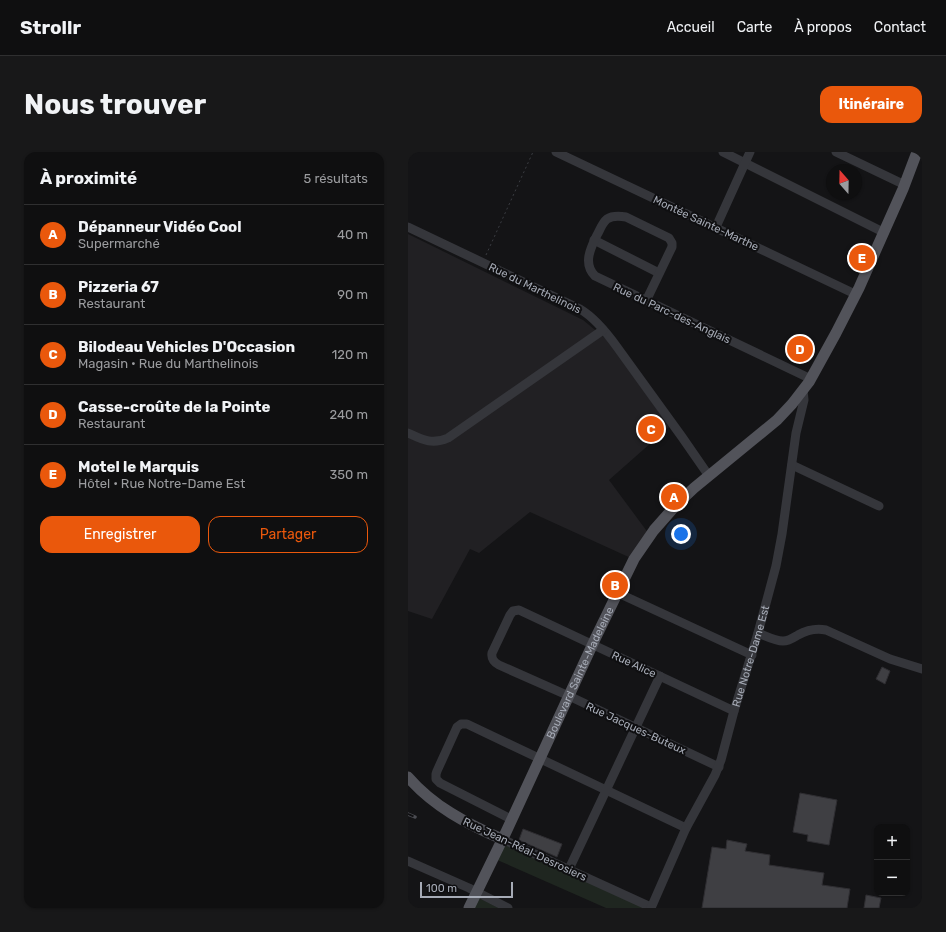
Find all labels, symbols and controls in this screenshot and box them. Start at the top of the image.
text: Strollr [20,16,81,39]
text: Accueil [667,19,715,36]
text: Carte [737,19,772,36]
text: À propos [794,19,852,36]
text: Contact [874,19,926,36]
button: Itinéraire [820,86,922,123]
text: Nous trouver [24,88,206,121]
north arrow [826,164,862,200]
text: À proximité [40,168,137,188]
text: 5 résultats [303,171,368,186]
street label: Montée Sainte-Marthe [651,193,761,254]
text: Dépanneur Vidéo Cool [78,218,242,236]
text: A [48,227,58,242]
text: 40 m [337,227,368,242]
text: Supermarché [78,236,160,251]
pin: E [849,243,875,273]
street label: Rue du Marthelinois [486,260,583,317]
text: Pizzeria 67 [78,278,159,296]
street label: Rue du Parc-des-Anglais [611,281,733,347]
text: B [48,287,58,302]
text: 90 m [337,287,368,302]
text: Restaurant [78,296,145,311]
pin: D [787,334,813,364]
text: Bilodeau Vehicles D'Occasion [78,338,295,356]
text: C [48,347,58,362]
text: 120 m [332,347,368,362]
text: Magasin · Rue du Marthelinois [78,356,258,371]
text: Casse-croûte de la Pointe [78,398,270,416]
text: D [48,407,58,422]
text: 240 m [329,407,368,422]
pin: C [638,414,664,444]
text: Restaurant [78,416,145,431]
text: Motel le Marquis [78,458,199,476]
text: E [49,467,57,482]
text: 350 m [329,467,368,482]
text: Hôtel · Rue Notre-Dame Est [78,476,245,491]
pin: A [661,482,687,512]
button: Enregistrer [40,516,200,553]
button: Partager [208,516,368,553]
your location [671,524,691,544]
pin: B [602,570,628,600]
street label: Rue Notre-Dame Est [730,603,772,709]
street label: Boulevard Sainte-Madeleine [544,605,617,741]
street label: Rue Alice [610,649,658,680]
street label: Rue Jacques-Buteux [584,700,688,757]
street label: Rue Jean-Réal-Desrosiers [461,815,589,884]
map controls [874,824,910,896]
button: + [874,824,910,860]
button: − [874,860,910,896]
scale bar [420,880,513,899]
text: 100 m [426,882,457,895]

